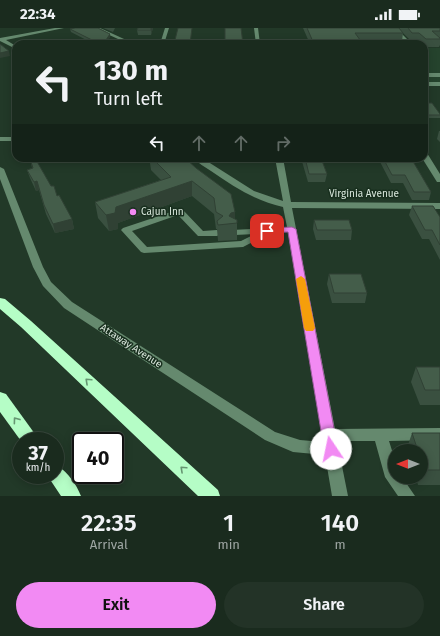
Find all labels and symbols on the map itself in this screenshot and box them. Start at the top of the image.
street label: Virginia Avenue [329,188,399,200]
place label: Cajun Inn [141,206,184,218]
marker: Cajun Inn [128,207,138,217]
pin [250,214,284,248]
street label: Attaway Avenue [98,322,164,370]
one-way arrow [85,379,92,386]
one-way arrow [13,417,20,424]
position arrow [310,428,352,470]
speed limit sign: 40 [72,432,124,484]
north arrow [388,444,428,484]
one-way arrow [180,467,188,474]

